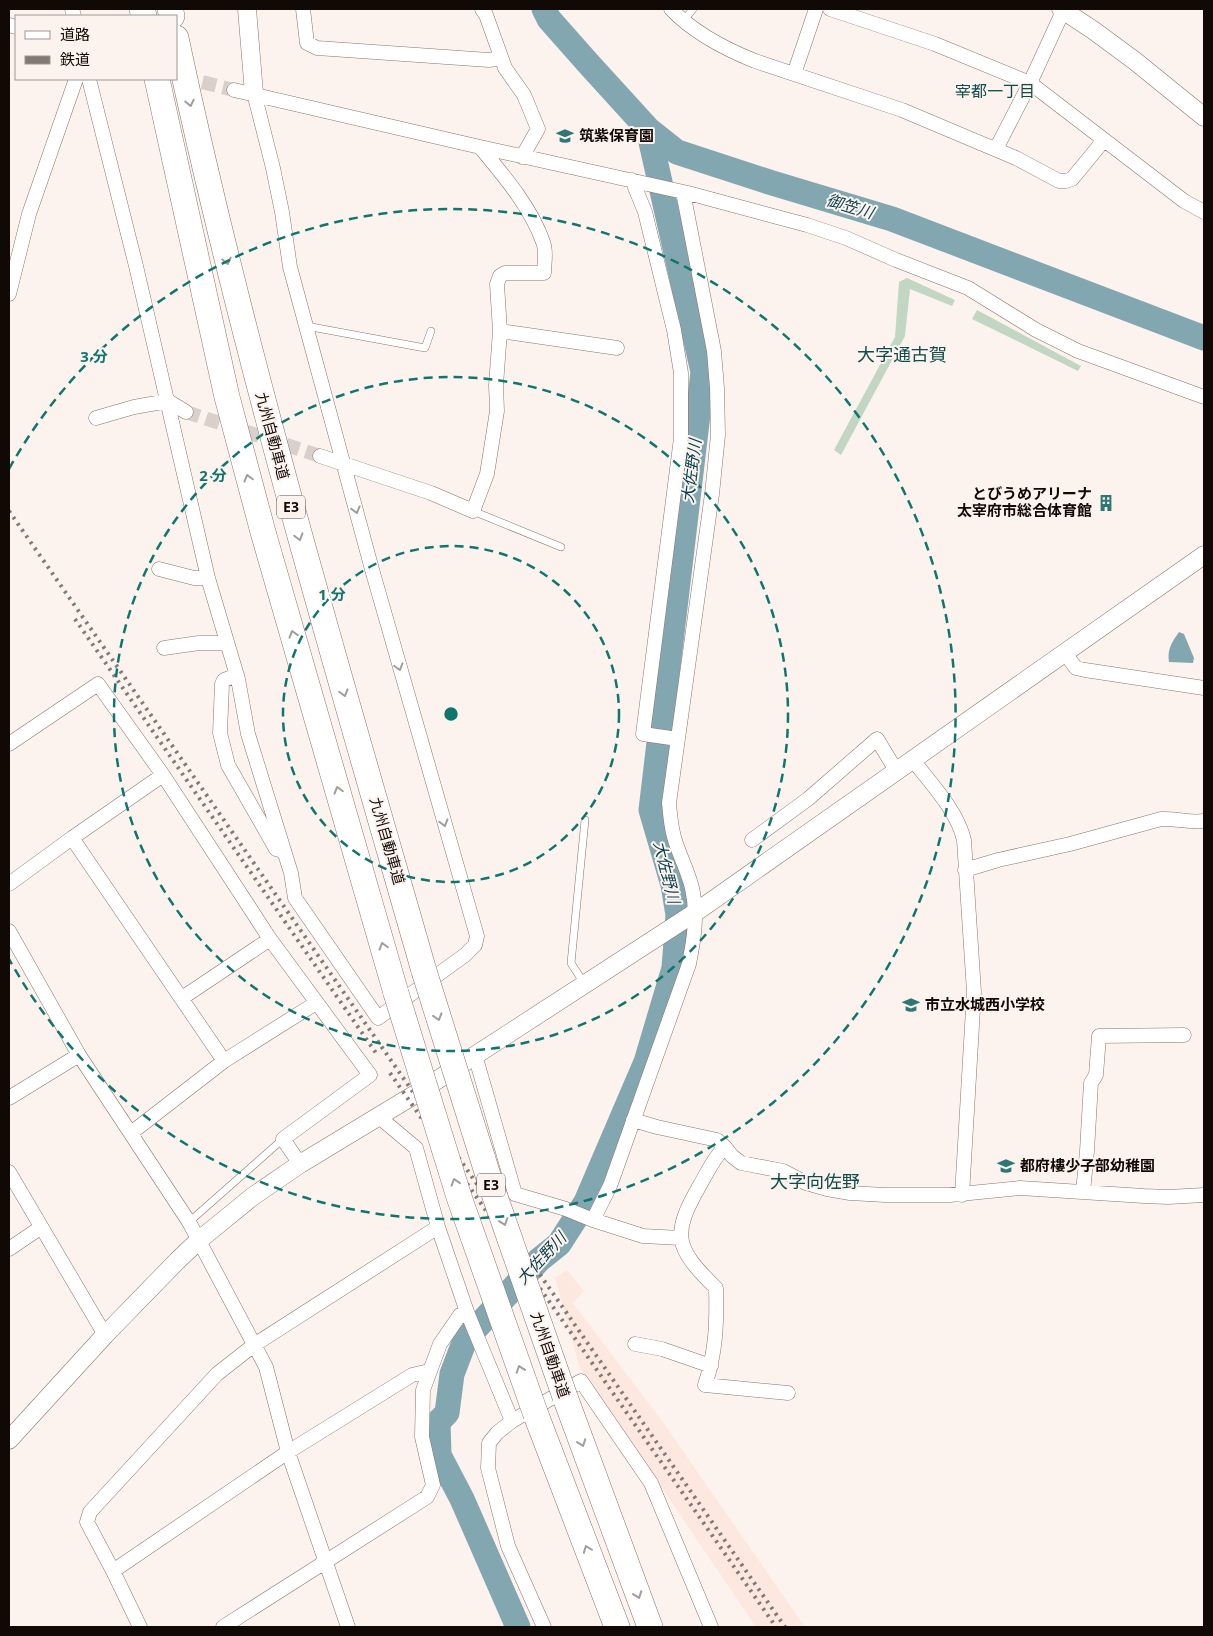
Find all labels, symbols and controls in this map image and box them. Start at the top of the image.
legend [15,15,178,80]
text: 道路 [60,24,90,44]
text: 鉄道 [60,49,90,69]
district label: 宰都一丁目 [955,80,1035,102]
one-way arrow [184,98,195,107]
place label: 筑紫保育園 [579,125,654,145]
school or university icon: 筑紫保育園 [555,126,575,146]
water label: 御笠川 [824,188,878,224]
one-way arrow [221,256,232,265]
district label: 大字通古賀 [857,342,947,366]
text: 3 分 [80,346,108,366]
street label: 九州自動車道 [252,390,294,482]
water label: 大佐野川 [676,436,706,504]
text: 2 分 [199,465,227,485]
one-way arrow [244,474,254,482]
place label: とびうめアリーナ 太宰府市総合体育館 [957,483,1092,520]
building icon: とびうめアリーナ 太宰府市総合体育館 [1096,493,1116,513]
road number: E3 [277,496,305,518]
one-way arrow [350,506,360,514]
one-way arrow [294,532,304,540]
text: 1 分 [318,584,346,604]
one-way arrow [288,630,298,639]
one-way arrow [394,662,404,670]
one-way arrow [339,688,349,696]
centre of rings [442,705,460,723]
one-way arrow [333,786,343,795]
street label: 九州自動車道 [366,795,410,887]
one-way arrow [439,818,449,827]
water label: 大佐野川 [649,838,686,908]
one-way arrow [378,943,388,951]
place label: 市立水城西小学校 [925,994,1045,1014]
school or university icon: 市立水城西小学校 [901,995,921,1015]
one-way arrow [433,1013,443,1021]
place label: 都府樓少子部幼稚園 [1020,1155,1155,1175]
school or university icon: 都府樓少子部幼稚園 [996,1156,1016,1176]
district label: 大字向佐野 [770,1169,860,1193]
road number: E3 [477,1174,505,1196]
one-way arrow [450,1179,460,1187]
one-way arrow [498,1217,508,1226]
water label: 大佐野川 [511,1226,572,1289]
street label: 九州自動車道 [527,1309,575,1400]
one-way arrow [516,1365,526,1374]
one-way arrow [575,1438,586,1447]
one-way arrow [583,1545,593,1554]
one-way arrow [632,1591,642,1599]

